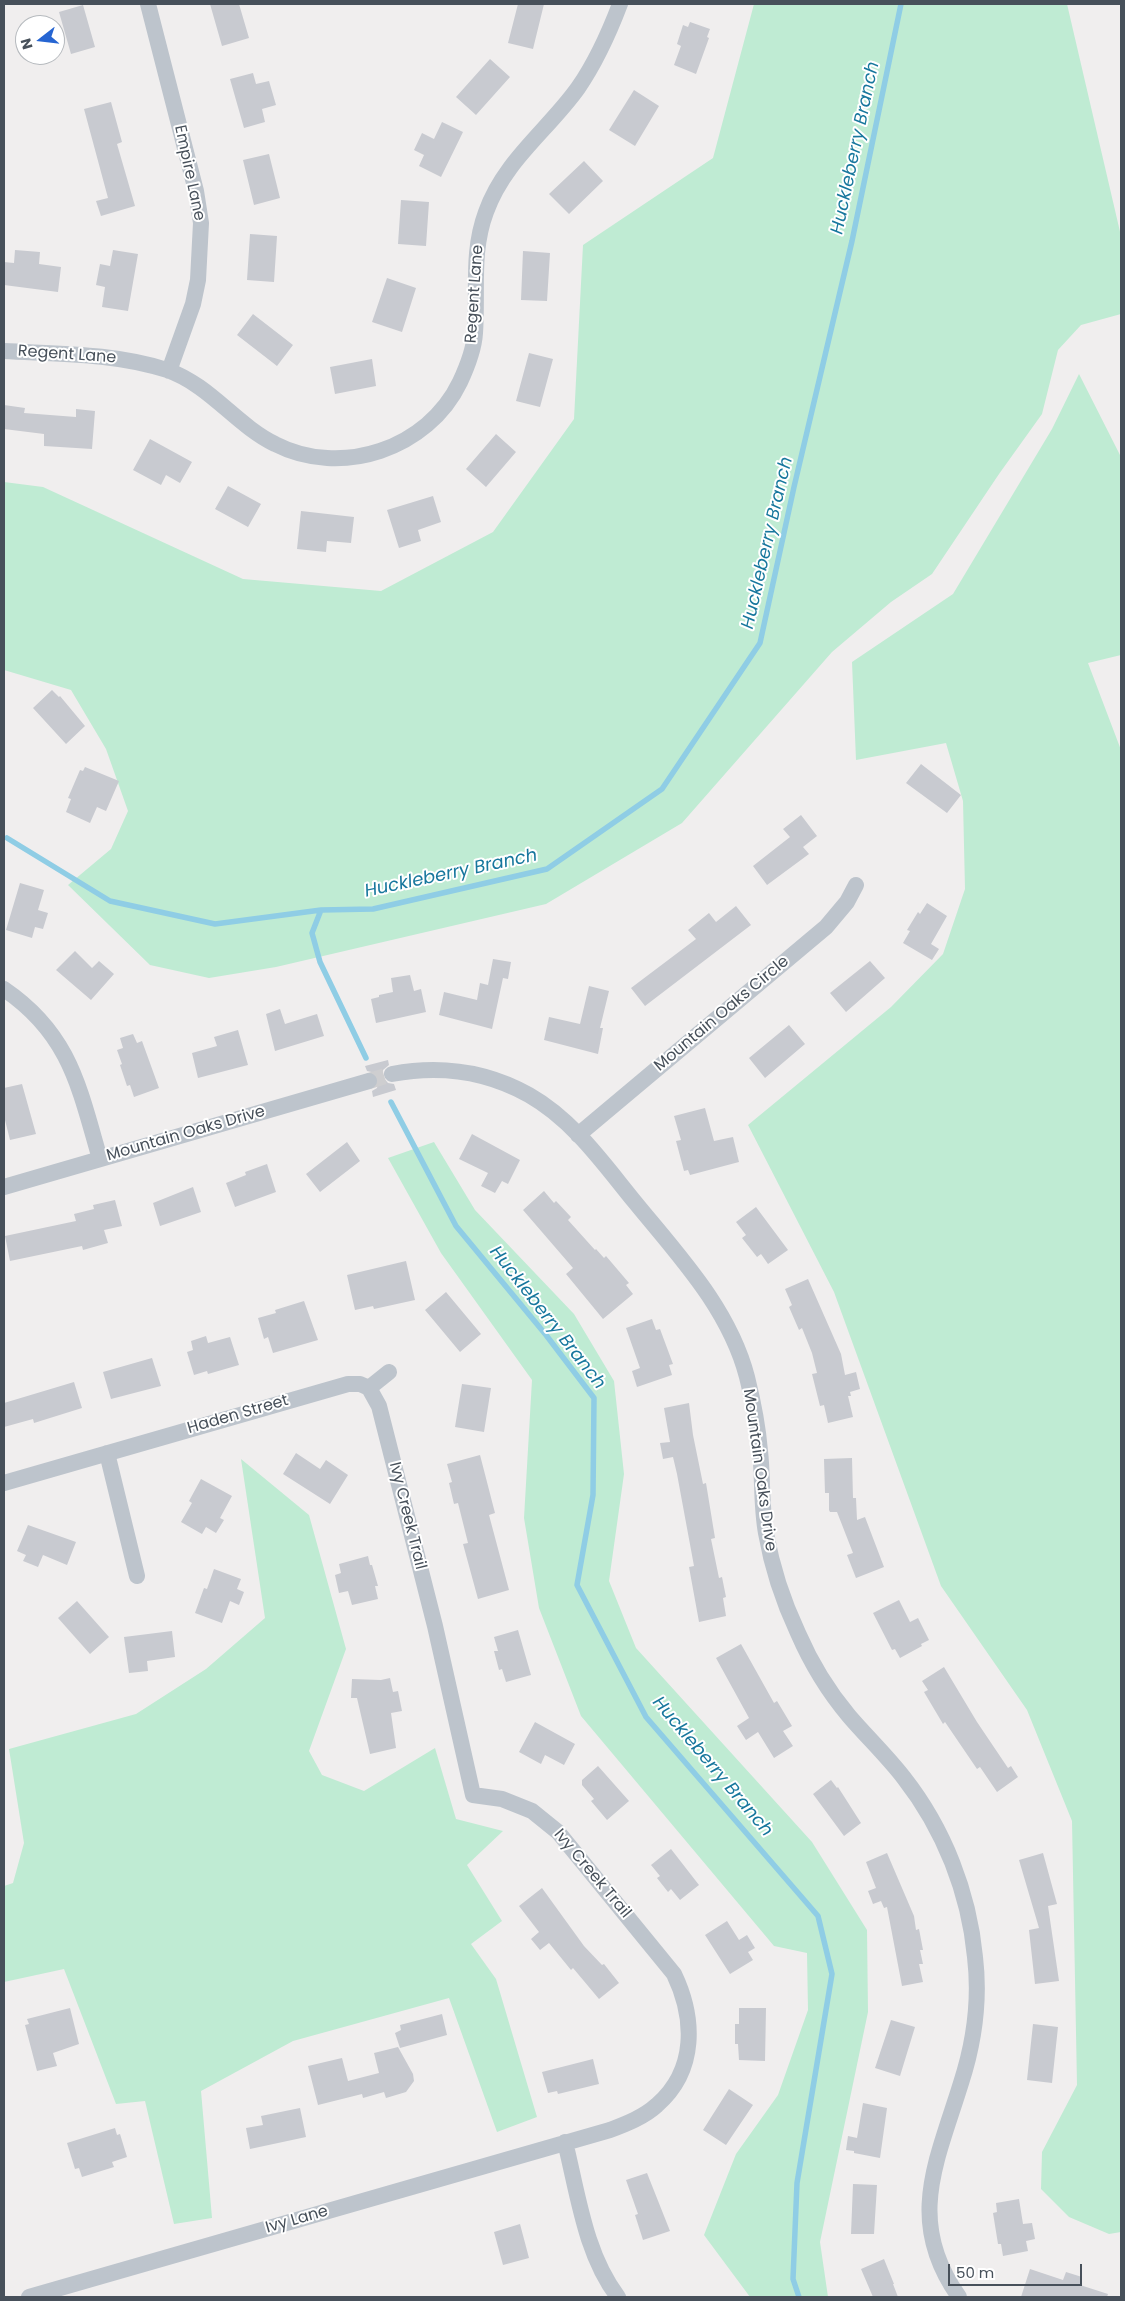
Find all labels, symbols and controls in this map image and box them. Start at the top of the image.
north arrow [15,15,65,65]
text: N [15,36,38,52]
water label: Huckleberry Branch [827,60,885,236]
street label: Empire Lane [169,123,209,223]
street label: Regent Lane [462,244,488,344]
street label: Regent Lane [17,342,117,368]
water label: Huckleberry Branch [738,455,798,631]
water label: Huckleberry Branch [363,845,539,903]
street label: Mountain Oaks Circle [651,952,793,1076]
street label: Mountain Oaks Drive [105,1102,267,1166]
water label: Huckleberry Branch [484,1242,610,1394]
street label: Mountain Oaks Drive [738,1387,780,1553]
street label: Haden Street [185,1391,291,1439]
street label: Ivy Creek Trail [384,1460,430,1572]
water label: Huckleberry Branch [647,1693,777,1841]
street label: Ivy Creek Trail [549,1826,635,1922]
street label: Ivy Lane [264,2202,330,2238]
scale bar [950,2254,1084,2286]
text: 50 m [956,2262,994,2283]

